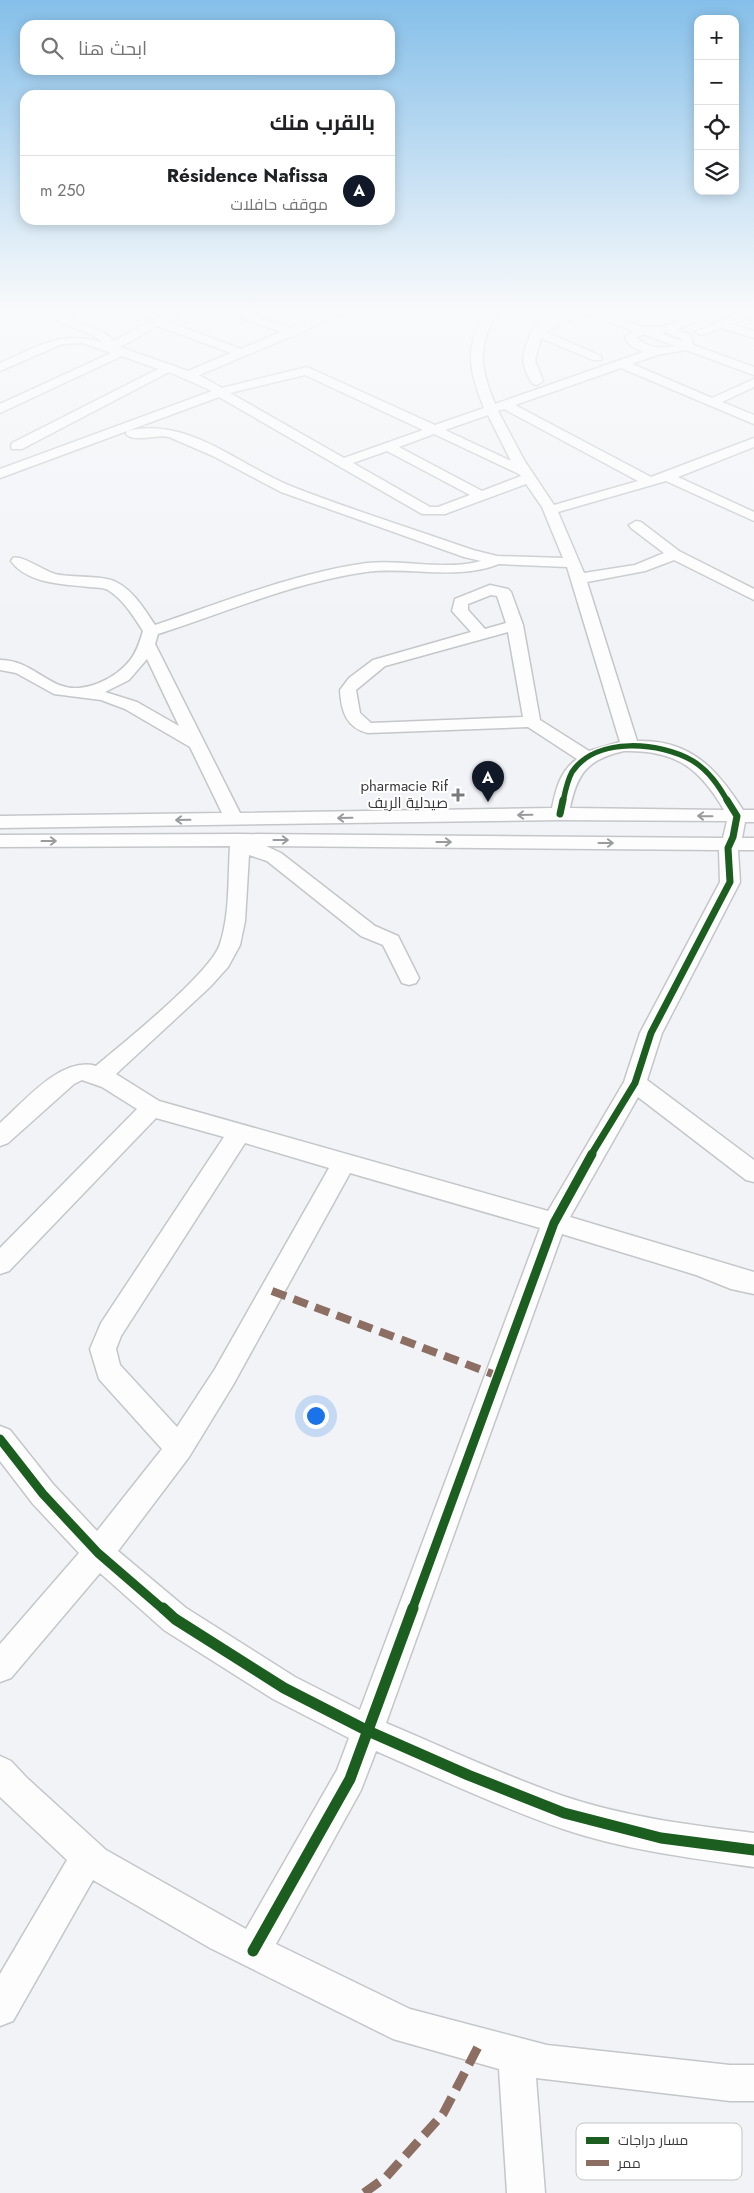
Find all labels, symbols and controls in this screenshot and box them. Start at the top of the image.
map controls [694,15,739,195]
button: + [694,15,739,60]
search box [20,20,395,75]
icon: search [38,34,66,62]
text: ابحث هنا [78,35,147,62]
button: − [694,60,739,105]
button: locate [694,105,739,150]
text: بالقرب منك [270,108,375,138]
button: layers [694,150,739,195]
text: Résidence Nafissa [167,162,328,189]
text: 250 m [40,179,85,202]
text: A [353,179,365,202]
text: موقف حافلات [230,193,328,216]
pin: A [472,761,504,802]
place label: pharmacie Rif صيدلية الريف [360,775,449,814]
marker: pharmacie Rif صيدلية الريف [452,789,464,801]
one-way arrow [518,810,534,820]
one-way arrow [698,811,714,821]
one-way arrow [338,813,354,822]
one-way arrow [175,815,192,825]
one-way arrow [272,835,289,845]
one-way arrow [40,836,56,846]
one-way arrow [435,837,451,846]
one-way arrow [598,838,614,848]
your location [303,1403,329,1429]
legend [576,2123,742,2180]
text: مسار دراجات [618,2130,688,2150]
text: ممر [617,2153,641,2173]

